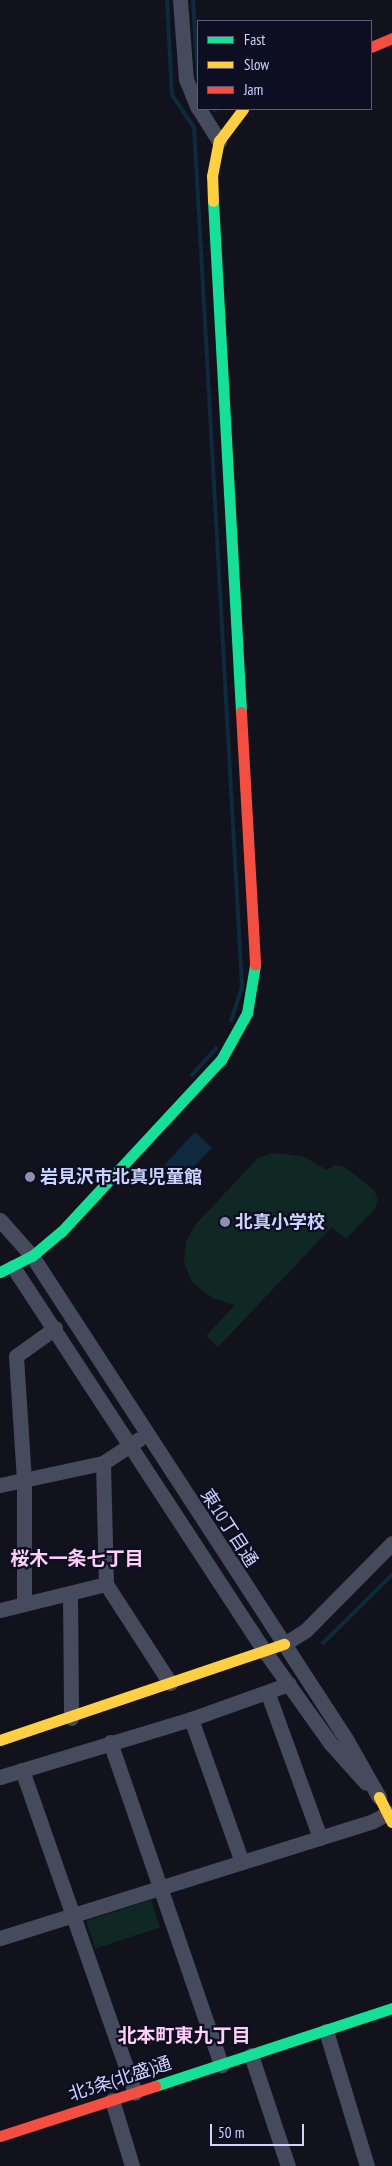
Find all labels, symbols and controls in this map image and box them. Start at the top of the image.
legend [197,20,372,110]
text: Fast [244,30,265,49]
text: Slow [244,55,269,74]
text: Jam [244,80,263,99]
place label: 岩見沢市北真児童館 [40,1166,202,1188]
marker: 岩見沢市北真児童館 [24,1171,36,1183]
place label: 北真小学校 [235,1211,325,1233]
marker: 北真小学校 [219,1216,231,1228]
street label: 東10丁目通 [196,1485,262,1571]
district label: 桜木一条七丁目 [11,1548,143,1570]
district label: 北本町東九丁目 [118,2025,250,2047]
street label: 北3条(北盛)通 [66,2052,174,2106]
scale bar [212,2114,306,2146]
text: 50 m [218,2123,244,2142]

